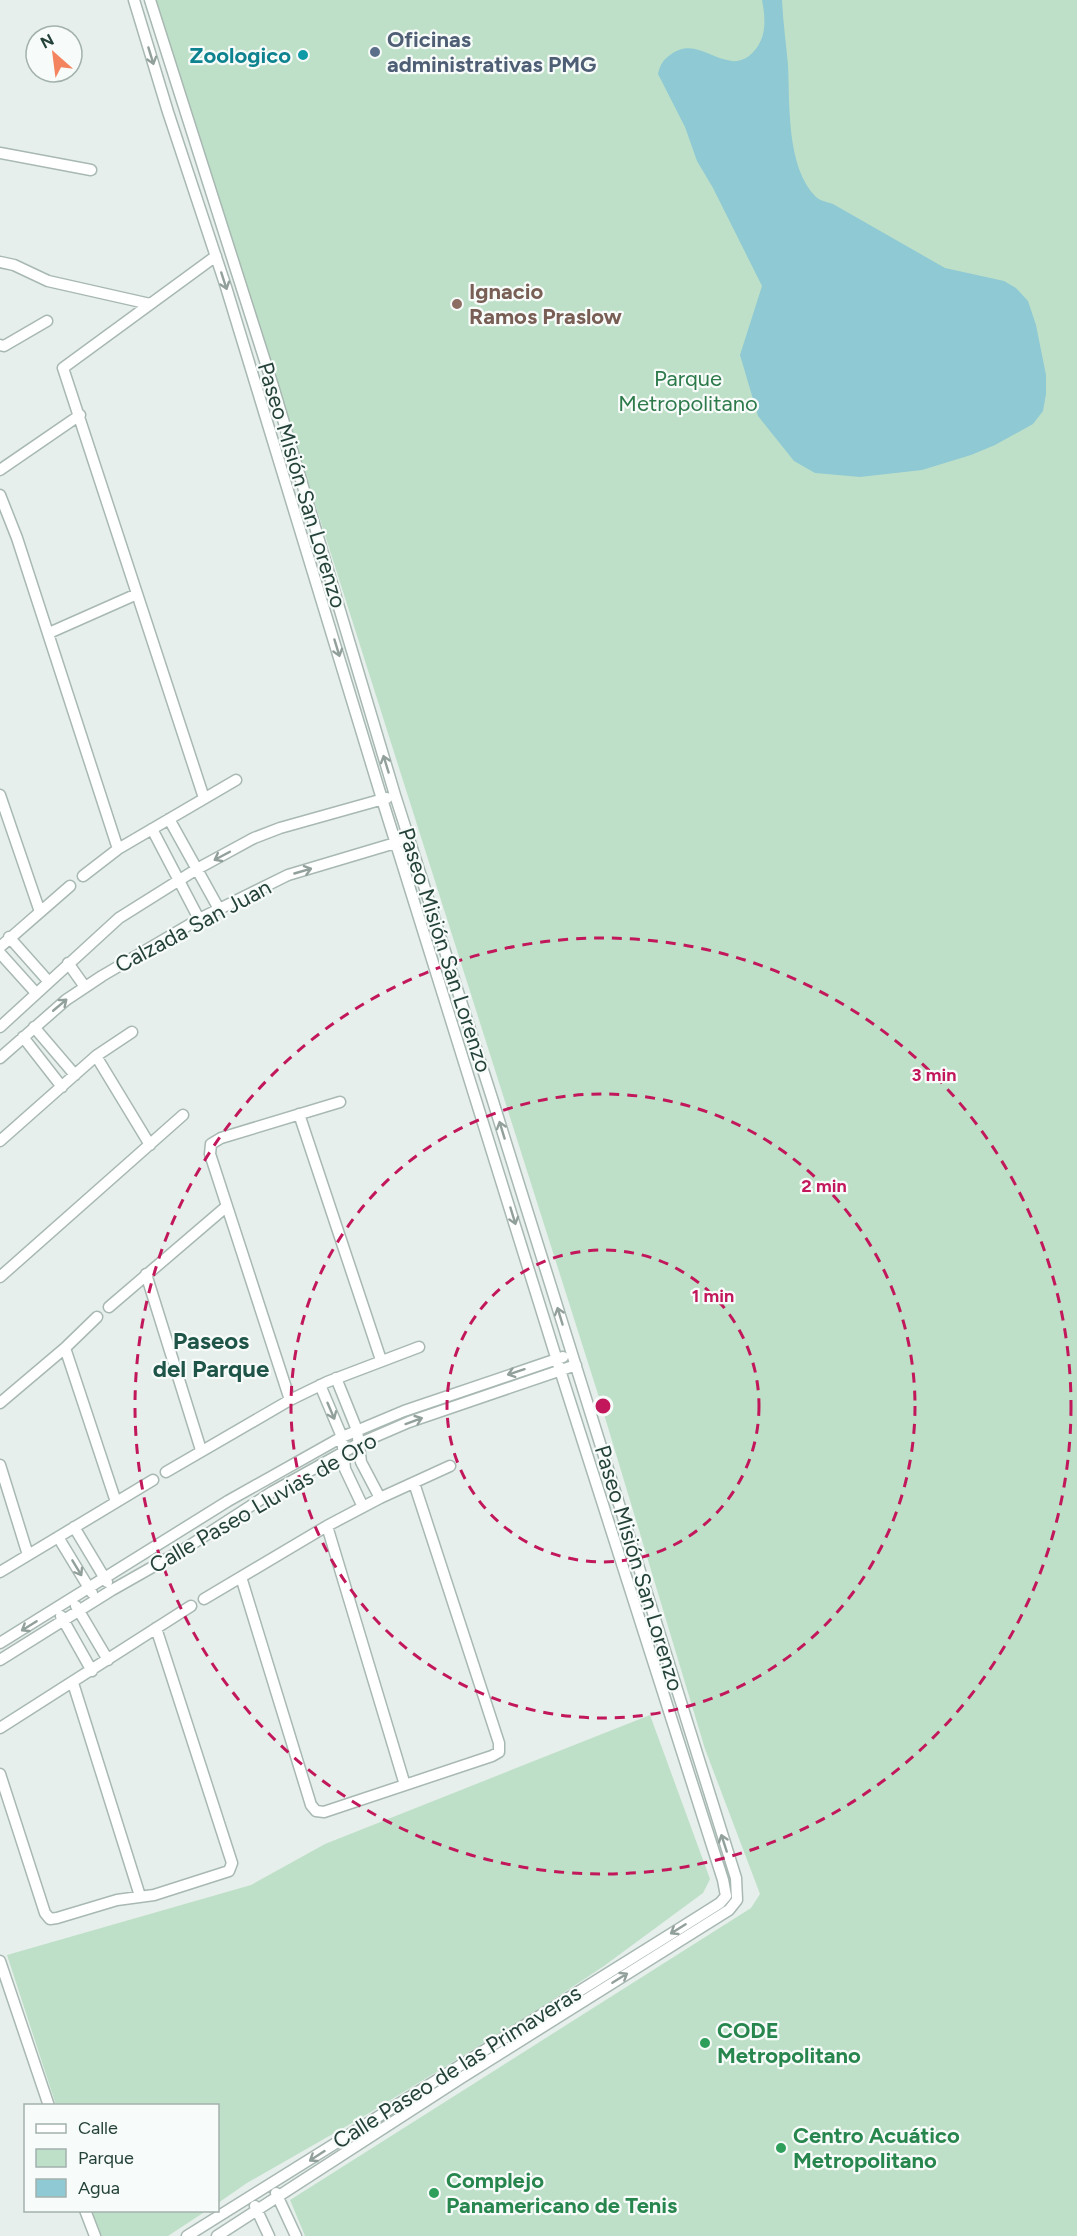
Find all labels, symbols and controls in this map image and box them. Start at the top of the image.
north arrow [24,24,84,84]
place label: Oficinas administrativas PMG [387,26,596,78]
text: N [37,30,57,52]
place label: Zoologico [190,42,291,69]
marker: Oficinas administrativas PMG [368,45,382,59]
one-way arrow [146,46,157,65]
marker: Zoologico [296,48,310,62]
one-way arrow [220,271,231,290]
place label: Ignacio Ramos Praslow [469,278,623,330]
marker: Ignacio Ramos Praslow [450,297,464,311]
street label: Paseo Misión San Lorenzo [252,359,352,611]
park label: Parque Metropolitano [618,365,758,417]
one-way arrow [333,638,344,657]
one-way arrow [380,755,391,774]
street label: Paseo Misión San Lorenzo [393,824,497,1076]
one-way arrow [214,850,231,862]
one-way arrow [293,865,312,876]
street label: Calzada San Juan [110,873,276,979]
one-way arrow [52,999,68,1012]
text: 3 min [912,1064,956,1086]
one-way arrow [496,1121,507,1140]
text: 2 min [801,1175,847,1197]
one-way arrow [508,1206,519,1225]
text: 1 min [692,1285,734,1307]
one-way arrow [554,1307,565,1326]
district label: Paseos del Parque [153,1326,269,1383]
one-way arrow [507,1368,526,1379]
centre of rings [593,1396,613,1416]
one-way arrow [326,1401,337,1420]
one-way arrow [404,1414,422,1425]
street label: Calle Paseo Lluvias de Oro [145,1427,381,1579]
street label: Paseo Misión San Lorenzo [589,1442,689,1694]
one-way arrow [71,1559,83,1576]
one-way arrow [21,1620,38,1632]
one-way arrow [718,1834,729,1853]
one-way arrow [670,1924,687,1936]
one-way arrow [611,1972,628,1984]
street label: Calle Paseo de las Primaveras [328,1979,586,2155]
place label: CODE Metropolitano [717,2017,861,2069]
marker: CODE Metropolitano [698,2036,712,2050]
legend [24,2104,219,2212]
text: Calle [78,2117,118,2139]
place label: Centro Acuático Metropolitano [793,2122,960,2174]
marker: Centro Acuático Metropolitano [774,2141,788,2155]
text: Parque [78,2147,134,2169]
one-way arrow [309,2150,326,2162]
place label: Complejo Panamericano de Tenis [446,2167,677,2219]
text: Agua [78,2177,120,2199]
marker: Complejo Panamericano de Tenis [427,2186,441,2200]

